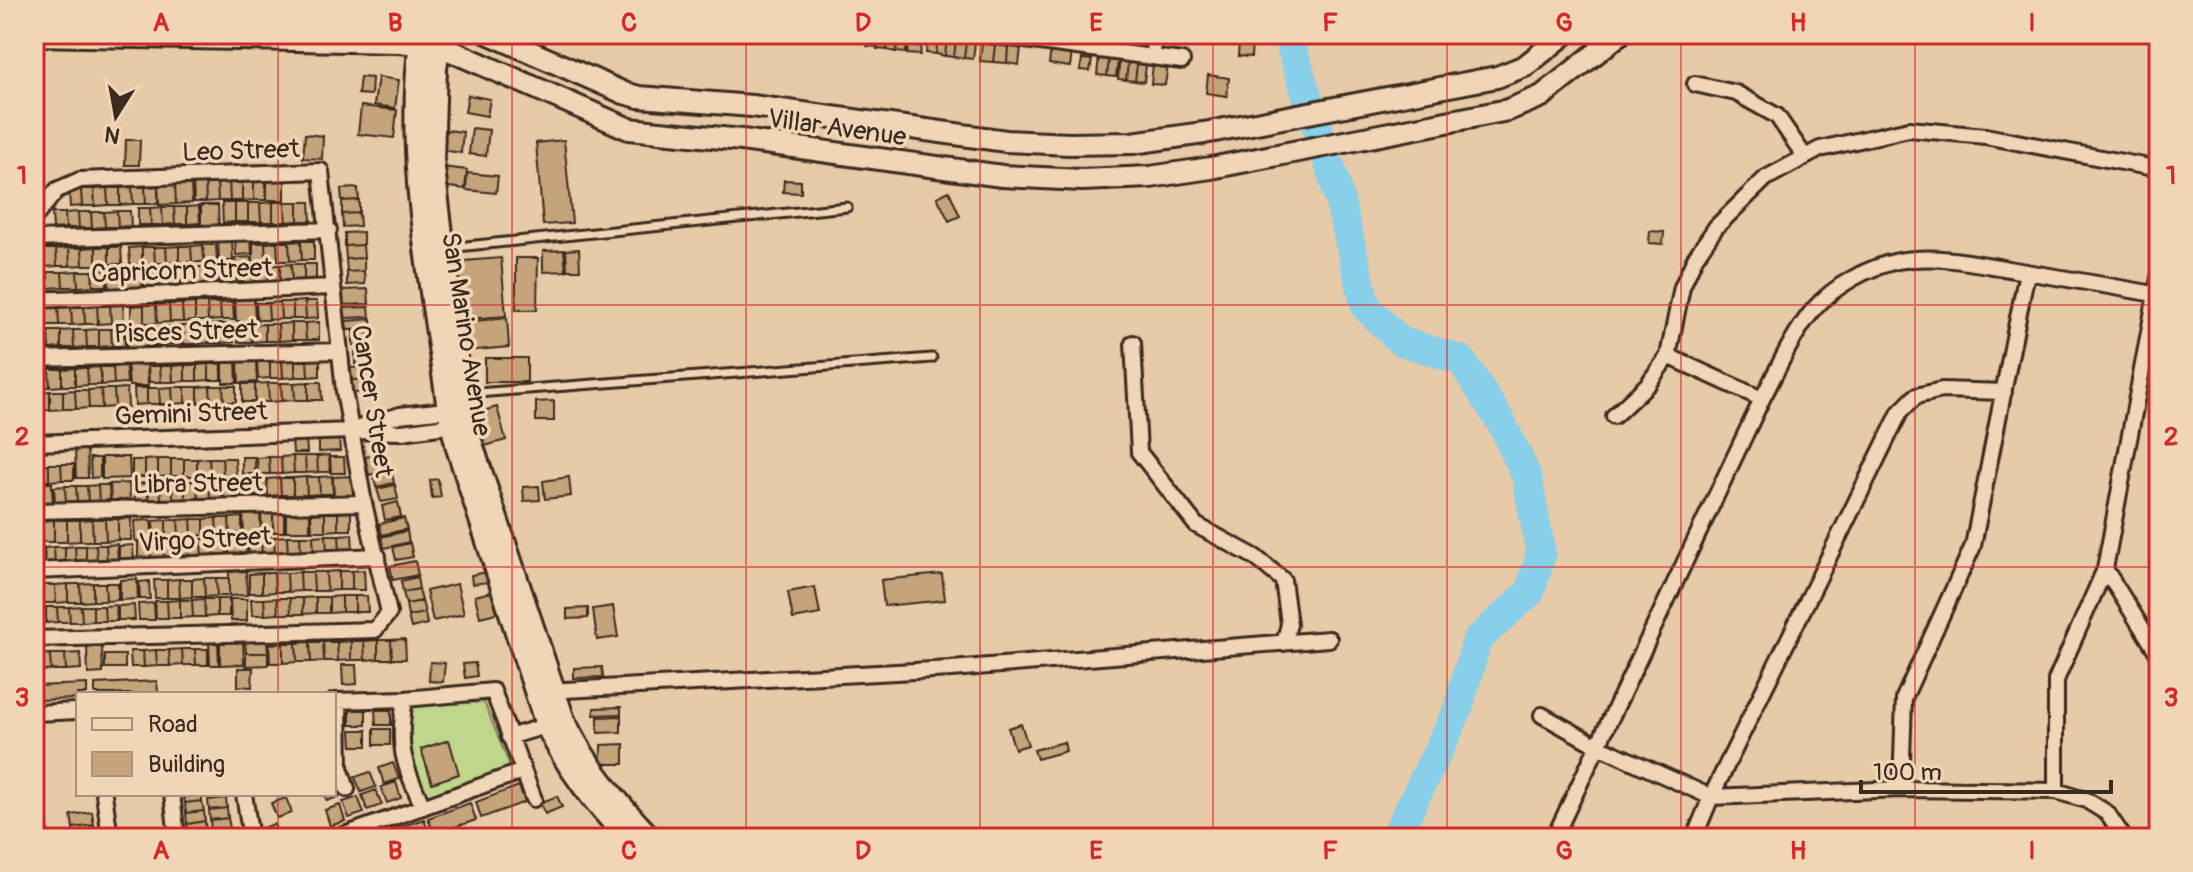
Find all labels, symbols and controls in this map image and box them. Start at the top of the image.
text: A [153,7,170,39]
text: B [388,7,402,39]
text: C [621,7,637,39]
text: D [855,7,871,39]
text: E [1089,7,1103,39]
text: F [1322,7,1338,39]
text: G [1555,7,1573,39]
text: H [1790,7,1806,39]
text: I [2028,7,2036,39]
north arrow [76,76,156,156]
street label: Villar Avenue [766,102,908,154]
text: N [102,119,122,150]
street label: Leo Street [182,133,301,169]
text: 1 [17,160,27,192]
text: 1 [2166,160,2176,192]
street label: San Marino Avenue [434,230,498,439]
street label: Capricorn Street [91,252,274,290]
street label: Pisces Street [113,313,259,351]
street label: Cancer Street [344,323,400,480]
street label: Gemini Street [114,395,268,433]
text: 2 [15,421,29,453]
text: 2 [2164,421,2178,453]
street label: Libra Street [133,467,264,501]
street label: Virgo Street [138,521,273,559]
text: 3 [15,682,29,714]
text: 3 [2164,682,2178,714]
legend [76,692,336,796]
text: Road [148,710,198,739]
scale bar [1861,744,2111,794]
text: Building [148,750,225,779]
text: 100 m [1873,758,1942,787]
text: A [153,835,170,867]
text: B [388,835,402,867]
text: C [621,835,637,867]
text: D [855,835,871,867]
text: E [1089,835,1103,867]
text: F [1322,835,1338,867]
text: G [1555,835,1573,867]
text: H [1790,835,1806,867]
text: I [2028,835,2036,867]

